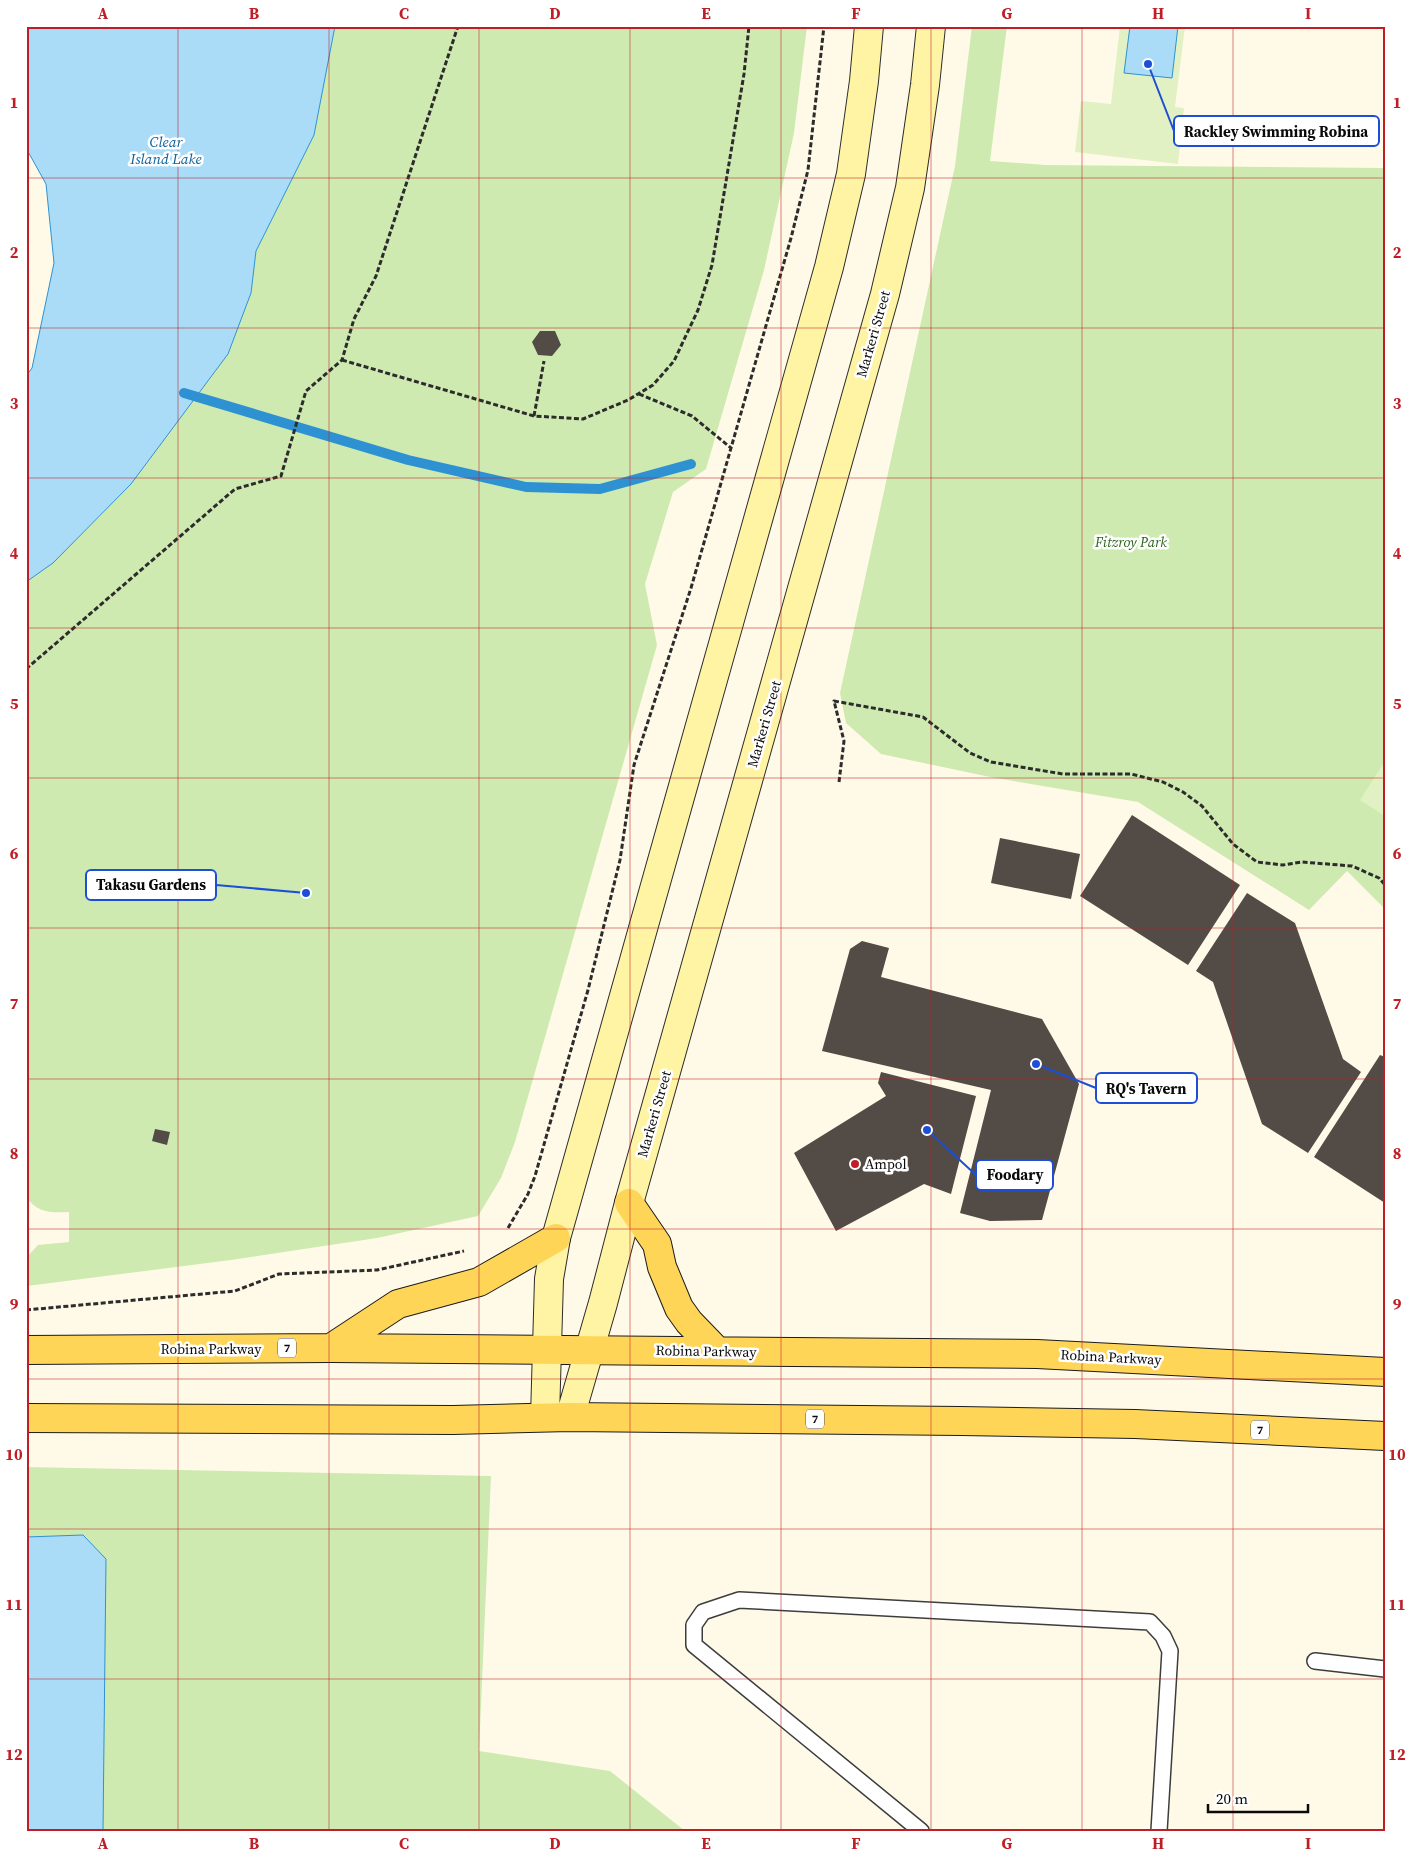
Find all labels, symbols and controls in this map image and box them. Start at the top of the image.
text: A [98,2,109,24]
text: B [249,2,260,24]
text: C [399,2,409,24]
text: D [549,2,561,24]
text: E [701,2,711,24]
text: F [851,2,861,24]
text: G [1002,2,1013,24]
text: H [1152,2,1164,24]
text: I [1305,2,1311,24]
text: 1 [10,91,18,113]
text: 1 [1393,91,1401,113]
callout: Rackley Swimming Robina [1174,116,1379,146]
text: Rackley Swimming Robina [1184,121,1369,142]
water label: Clear Island Lake [129,131,202,169]
text: 2 [10,241,19,263]
text: 2 [1393,241,1402,263]
street label: Markeri Street [851,288,895,380]
text: 3 [10,392,19,414]
text: 3 [1393,392,1402,414]
park label: Fitzroy Park [1094,532,1167,552]
text: 4 [10,542,19,564]
text: 4 [1393,542,1402,564]
street label: Markeri Street [742,678,786,770]
text: 5 [10,692,19,714]
text: 5 [1393,692,1402,714]
text: 6 [10,842,19,864]
text: 6 [1393,842,1402,864]
callout: Takasu Gardens [86,870,216,900]
text: Takasu Gardens [96,874,206,895]
text: 7 [10,992,19,1014]
text: 7 [1393,992,1402,1014]
street label: Markeri Street [632,1068,676,1160]
callout: RQ's Tavern [1096,1073,1197,1103]
text: RQ's Tavern [1106,1078,1186,1099]
text: 8 [10,1142,18,1164]
text: 8 [1393,1142,1401,1164]
place label: Ampol [865,1154,907,1174]
marker: Ampol [849,1158,861,1170]
callout: Foodary [976,1160,1053,1190]
text: Foodary [987,1164,1044,1185]
text: 9 [10,1293,19,1315]
text: 9 [1393,1293,1402,1315]
street label: Robina Parkway [161,1339,262,1359]
road number: 7 [278,1339,296,1358]
street label: Robina Parkway [655,1340,757,1362]
street label: Robina Parkway [1060,1344,1163,1370]
road number: 7 [806,1410,824,1428]
road number: 7 [1251,1420,1269,1440]
text: 10 [5,1443,23,1465]
text: 10 [1388,1443,1406,1465]
text: 11 [5,1593,23,1615]
text: 11 [1388,1593,1406,1615]
text: 12 [5,1743,23,1765]
text: 12 [1388,1743,1406,1765]
scale bar [1208,1782,1308,1814]
text: 20 m [1216,1788,1248,1809]
text: A [98,1832,109,1854]
text: B [249,1832,260,1854]
text: C [399,1832,409,1854]
text: D [549,1832,561,1854]
text: E [701,1832,711,1854]
text: F [851,1832,861,1854]
text: G [1002,1832,1013,1854]
text: H [1152,1832,1164,1854]
text: I [1305,1832,1311,1854]

